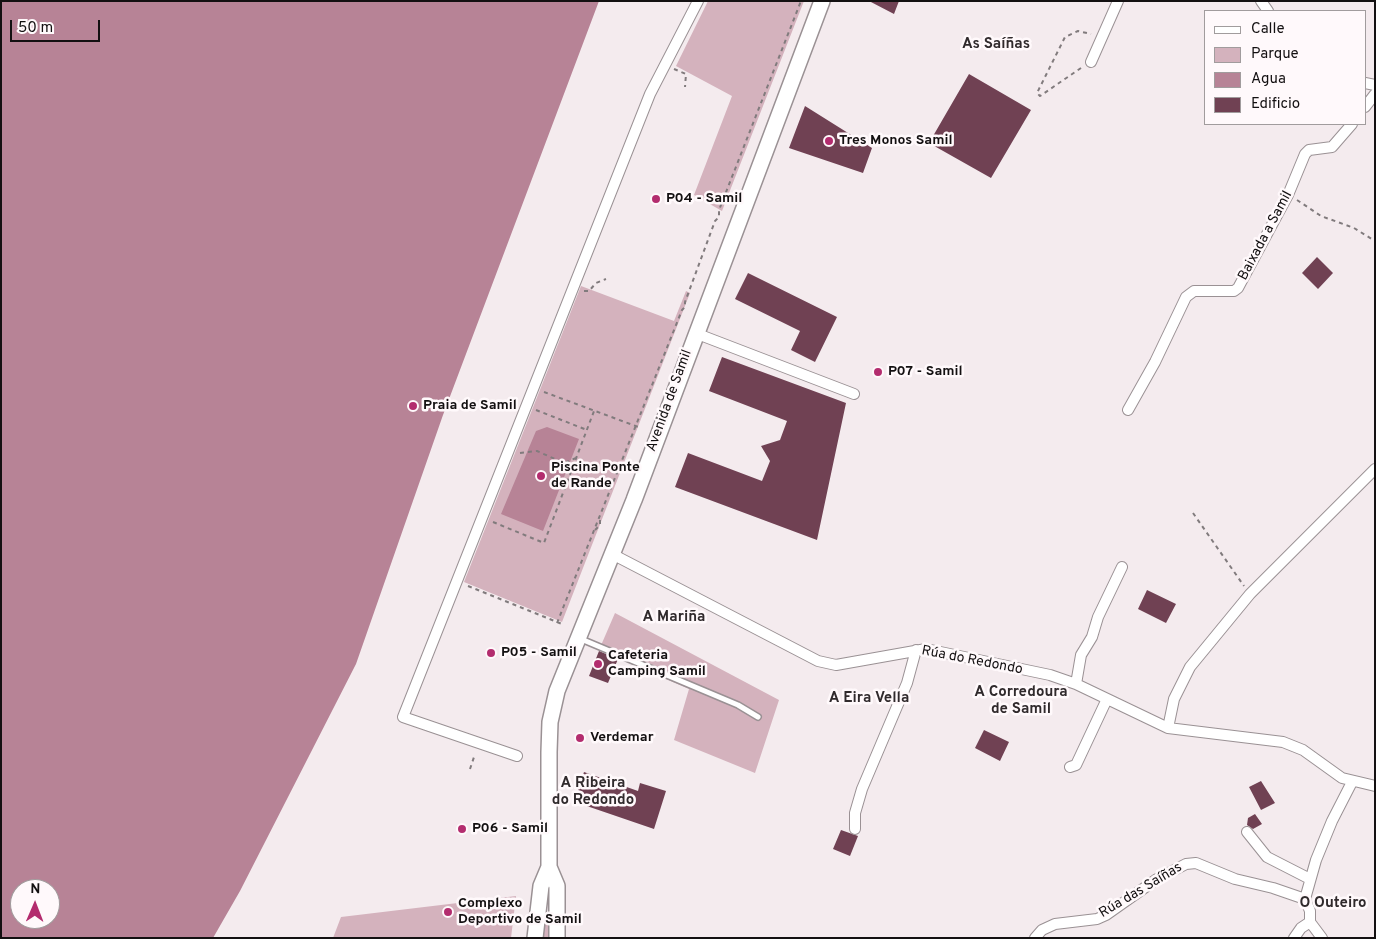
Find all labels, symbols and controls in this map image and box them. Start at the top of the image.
scale bar [12,10,102,42]
legend [1204,10,1366,125]
text: 50 m [18,19,53,38]
text: Calle [1251,20,1285,39]
district label: As Saíñas [962,36,1030,54]
text: Parque [1251,45,1299,64]
text: Agua [1251,70,1286,89]
text: Edificio [1251,95,1300,114]
place label: Tres Monos Samil [839,133,953,149]
marker: Tres Monos Samil [823,135,835,147]
street label: Baixada a Samil [1235,188,1297,284]
place label: P04 - Samil [666,191,742,207]
marker: P04 - Samil [650,193,662,205]
street label: Avenida de Samil [644,348,696,454]
place label: P07 - Samil [888,364,963,380]
marker: P07 - Samil [872,366,884,378]
place label: Praia de Samil [423,398,517,414]
marker: Praia de Samil [407,400,419,412]
place label: Piscina Ponte de Rande [551,460,640,492]
marker: Piscina Ponte de Rande [535,470,547,482]
district label: A Mariña [643,609,705,627]
street label: Rúa do Redondo [920,643,1024,679]
place label: P05 - Samil [501,645,577,661]
marker: P05 - Samil [485,647,497,659]
place label: Cafeteria Camping Samil [608,648,706,680]
marker: Cafeteria Camping Samil [592,658,604,670]
district label: A Corredoura de Samil [974,684,1068,719]
district label: A Eira Vella [829,690,909,708]
place label: Verdemar [590,730,653,746]
marker: Verdemar [574,732,586,744]
district label: A Ribeira do Redondo [552,775,634,810]
place label: P06 - Samil [472,821,548,837]
marker: P06 - Samil [456,823,468,835]
street label: Rúa das Saíñas [1096,860,1186,922]
north arrow [10,879,60,929]
text: N [30,881,40,898]
district label: O Outeiro [1299,895,1367,913]
place label: Complexo Deportivo de Samil [458,896,582,929]
marker: Complexo Deportivo de Samil [442,906,454,918]

